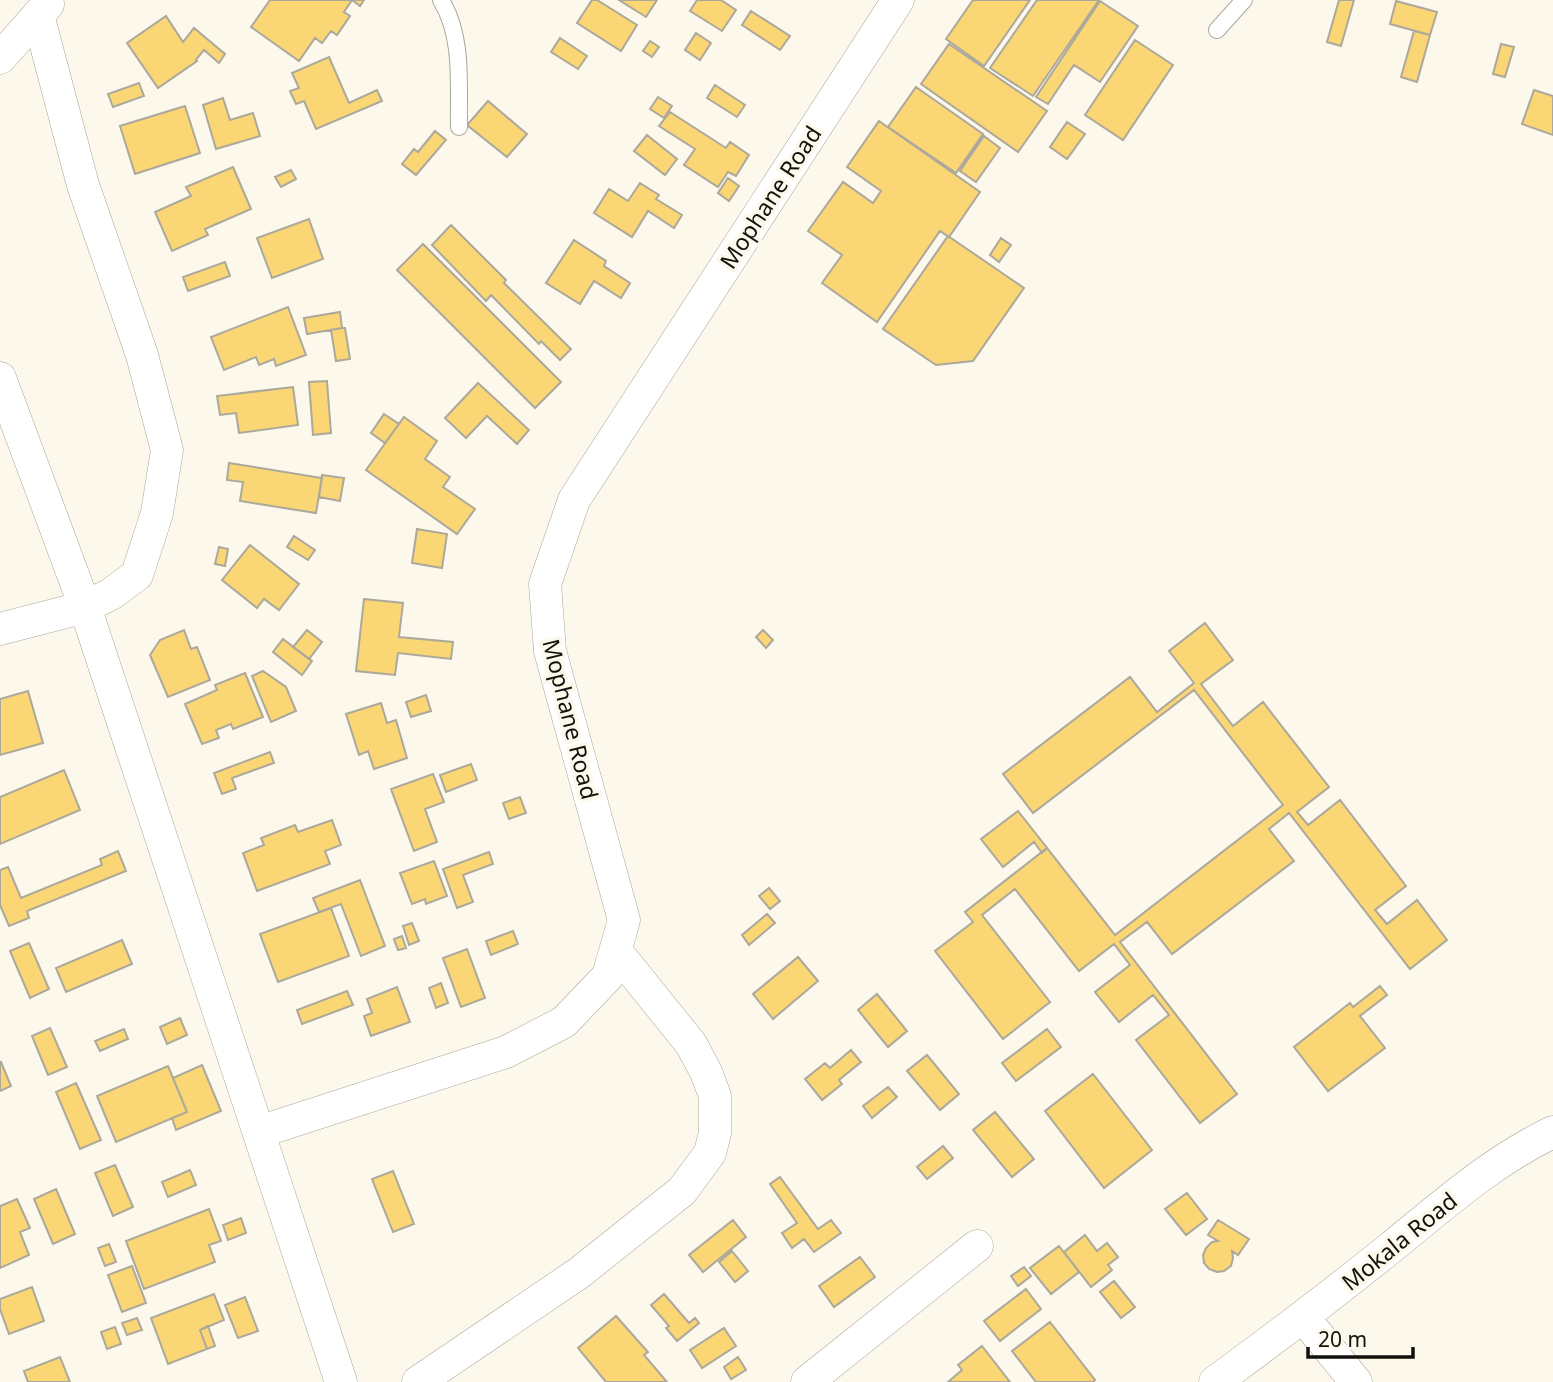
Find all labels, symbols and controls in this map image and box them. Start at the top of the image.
street label: Mophane Road [712,119,828,275]
street label: Mophane Road [536,635,606,803]
street label: Mokala Road [1335,1184,1463,1298]
scale bar [1308,1316,1413,1360]
text: 20 m [1318,1325,1367,1353]

